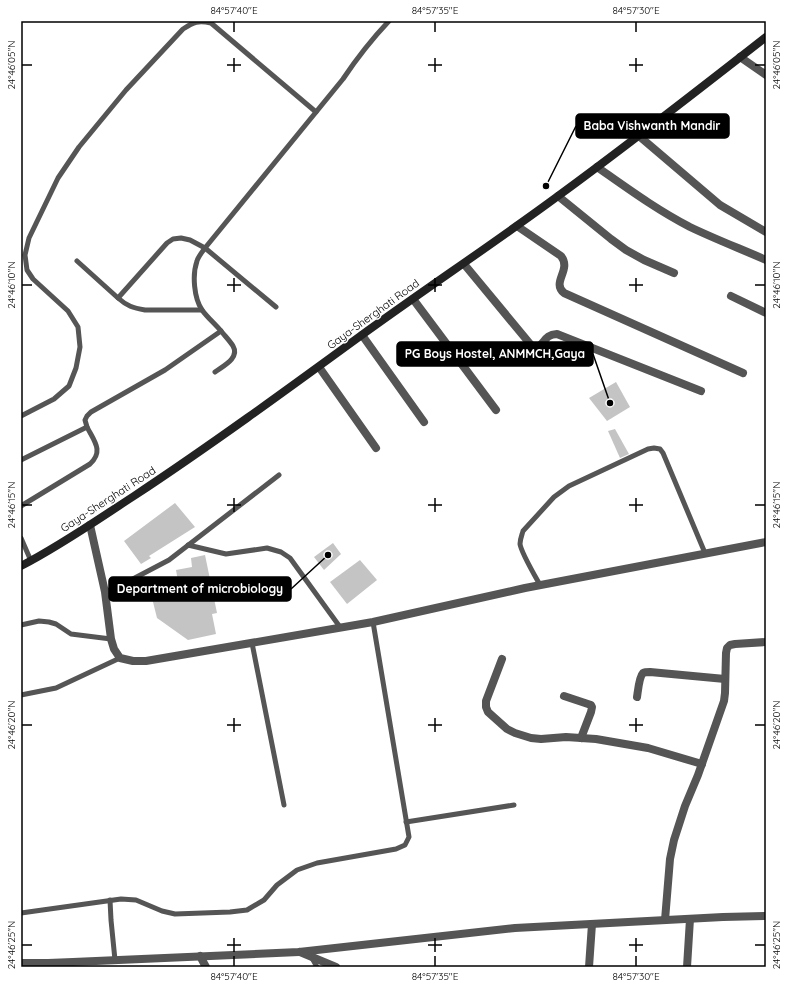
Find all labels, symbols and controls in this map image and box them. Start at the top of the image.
text: 84°57'40"E [210,4,258,17]
text: 84°57'35"E [412,4,459,17]
text: 84°57'30"E [612,4,660,17]
text: 24°46'05"N [5,40,18,90]
text: 24°46'05"N [770,40,783,90]
callout: Baba Vishwanth Mandir [576,114,729,138]
text: Baba Vishwanth Mandir [584,118,720,133]
text: 24°46'10"N [5,261,18,309]
text: 24°46'10"N [770,261,783,309]
street label: Gaya-Sherghati Road [324,276,422,352]
callout: PG Boys Hostel, ANMMCH,Gaya [397,342,593,366]
text: PG Boys Hostel, ANMMCH,Gaya [405,346,585,361]
street label: Gaya-Sherghati Road [58,463,158,535]
text: 24°46'15"N [5,482,18,528]
text: 24°46'15"N [770,482,783,528]
callout: Department of microbiology [109,577,291,601]
text: Department of microbiology [117,581,283,596]
text: 24°46'20"N [5,700,18,750]
text: 24°46'20"N [770,700,783,750]
text: 24°46'25"N [5,921,18,969]
text: 24°46'25"N [770,921,783,969]
text: 84°57'40"E [210,970,258,983]
text: 84°57'35"E [412,970,459,983]
text: 84°57'30"E [612,970,660,983]

